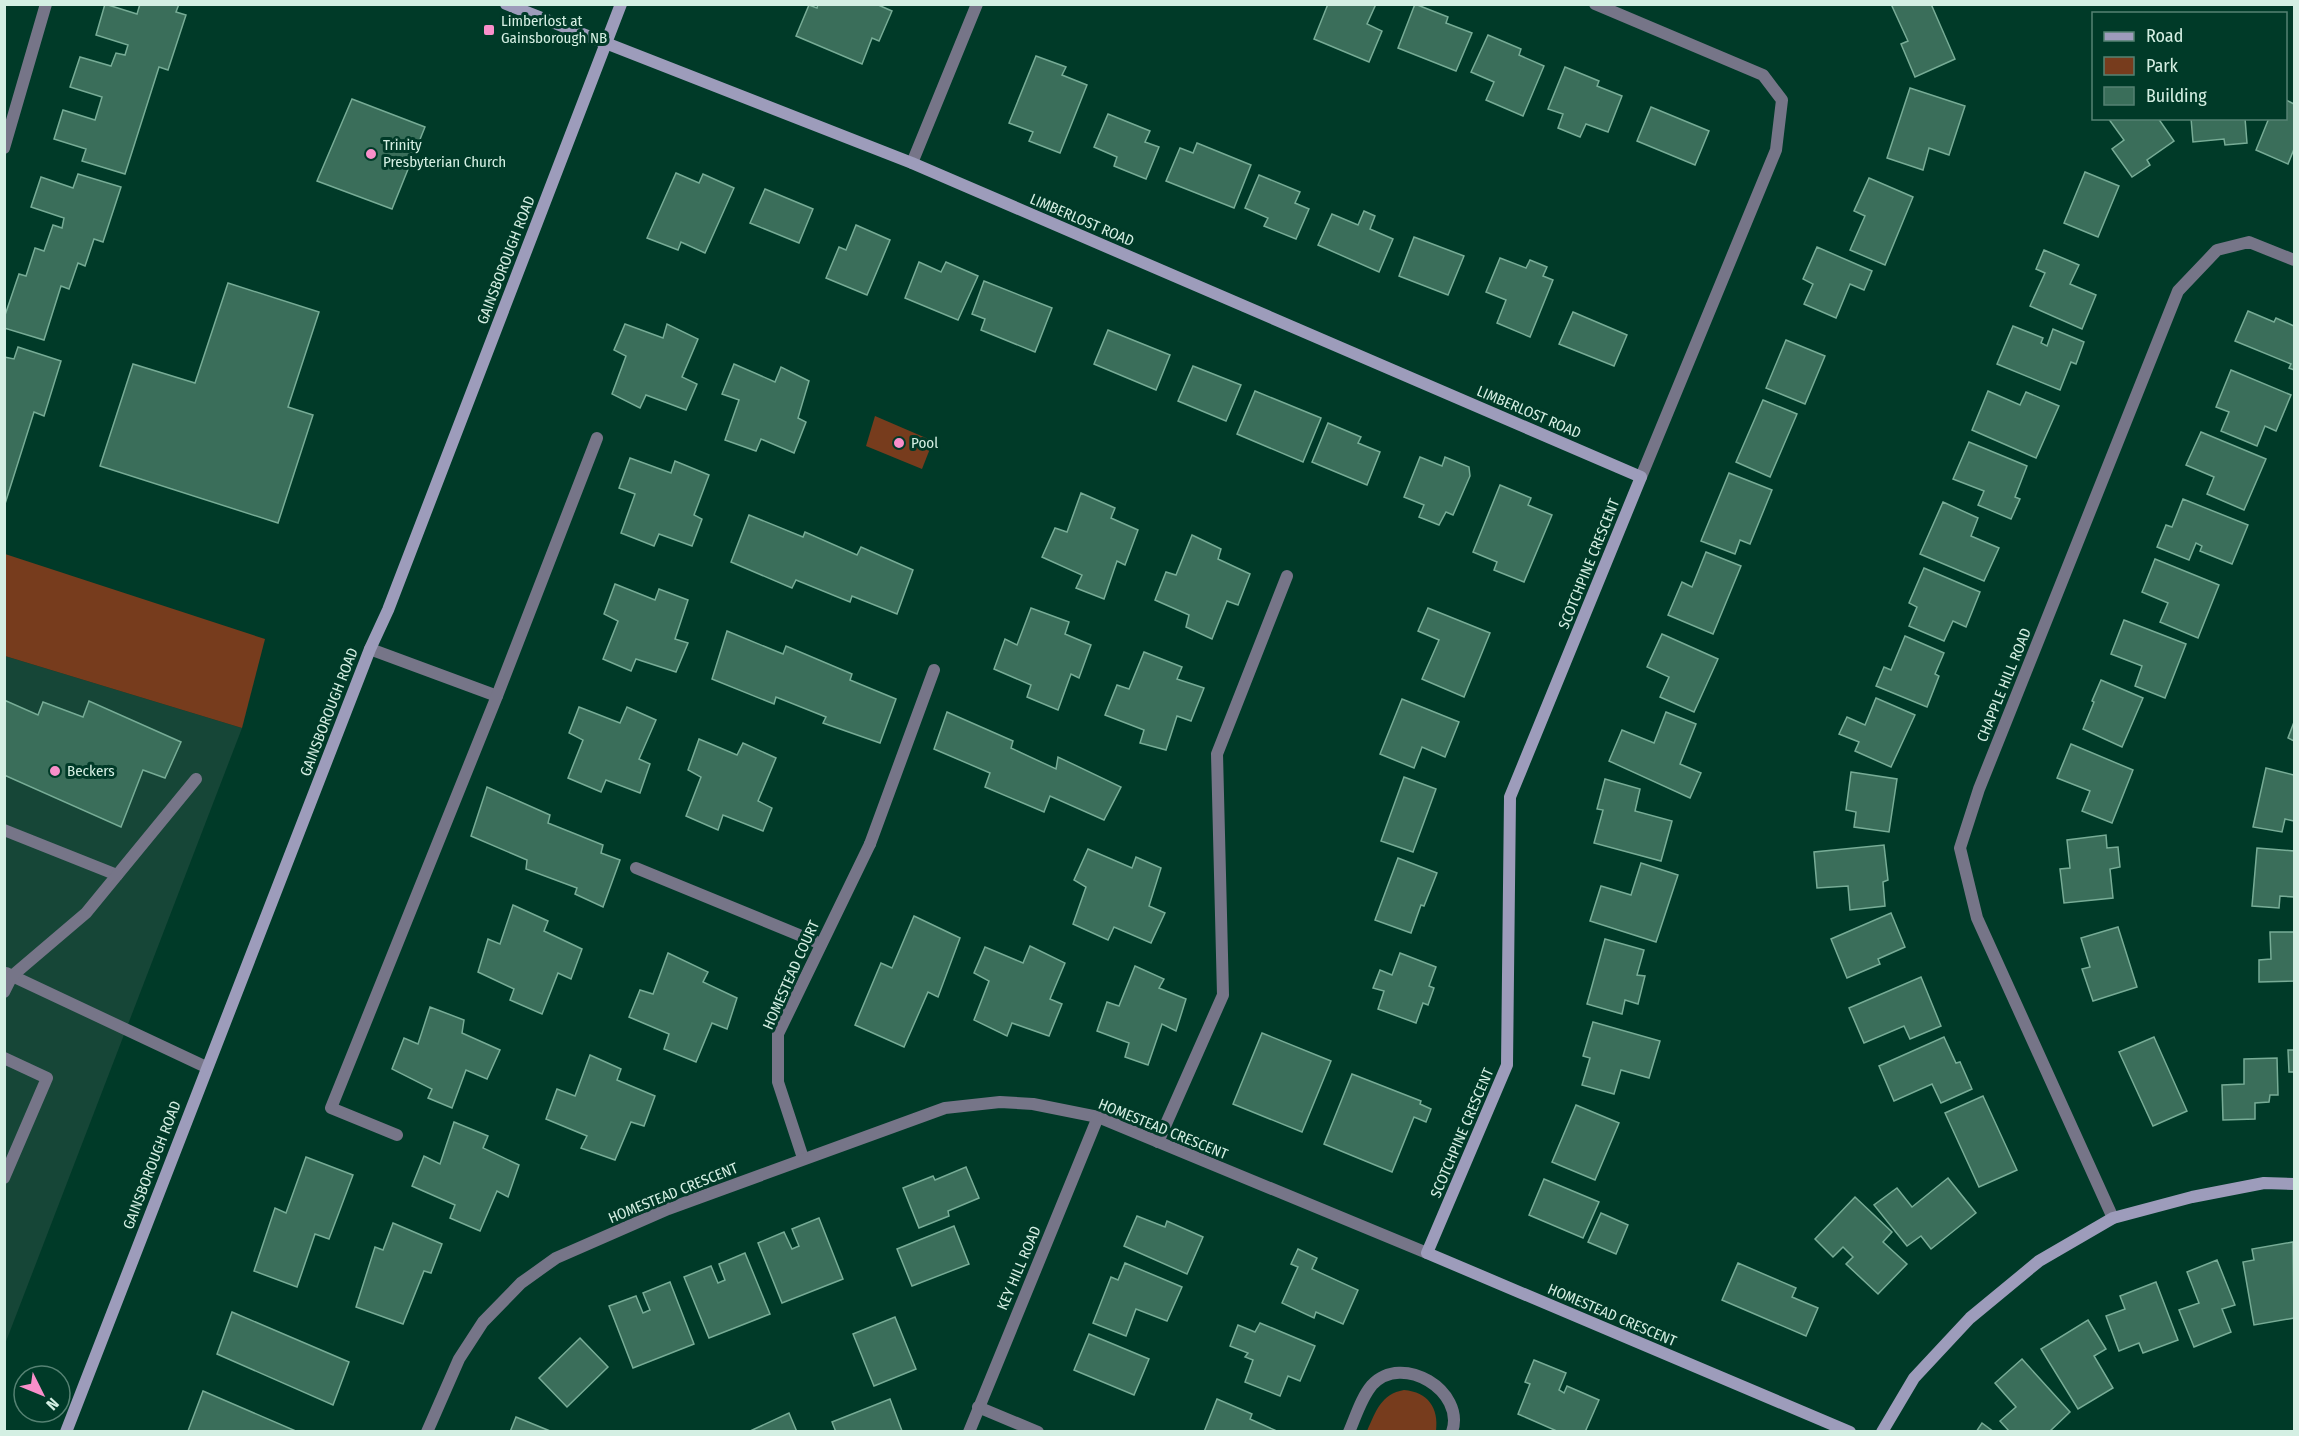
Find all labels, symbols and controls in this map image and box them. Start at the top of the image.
place label: Limberlost at Gainsborough NB [501,12,607,47]
legend [2092,12,2287,120]
marker: Limberlost at Gainsborough NB [482,23,496,37]
text: Road [2146,25,2183,47]
text: Park [2146,55,2179,77]
text: Building [2146,85,2207,107]
place label: Trinity Presbyterian Church [383,136,506,171]
marker: Trinity Presbyterian Church [364,147,378,161]
street label: LIMBERLOST ROAD [1027,190,1137,250]
street label: GAINSBOROUGH ROAD [473,193,539,327]
street label: LIMBERLOST ROAD [1474,382,1584,442]
place label: Pool [911,434,938,452]
marker: Pool [892,436,906,450]
street label: SCOTCHPINE CRESCENT [1555,496,1623,632]
street label: CHAPPLE HILL ROAD [1973,625,2035,745]
street label: GAINSBOROUGH ROAD [296,645,362,779]
place label: Beckers [67,762,115,780]
marker: Beckers [48,764,62,778]
street label: HOMESTEAD COURT [759,918,823,1032]
street label: SCOTCHPINE CRESCENT [1427,1065,1497,1201]
street label: HOMESTEAD CRESCENT [1096,1095,1230,1163]
street label: GAINSBOROUGH ROAD [119,1098,185,1232]
street label: HOMESTEAD CRESCENT [606,1159,740,1227]
street label: KEY HILL ROAD [993,1223,1045,1313]
street label: HOMESTEAD CRESCENT [1545,1280,1679,1350]
north arrow [12,1364,72,1424]
text: N [42,1394,63,1414]

